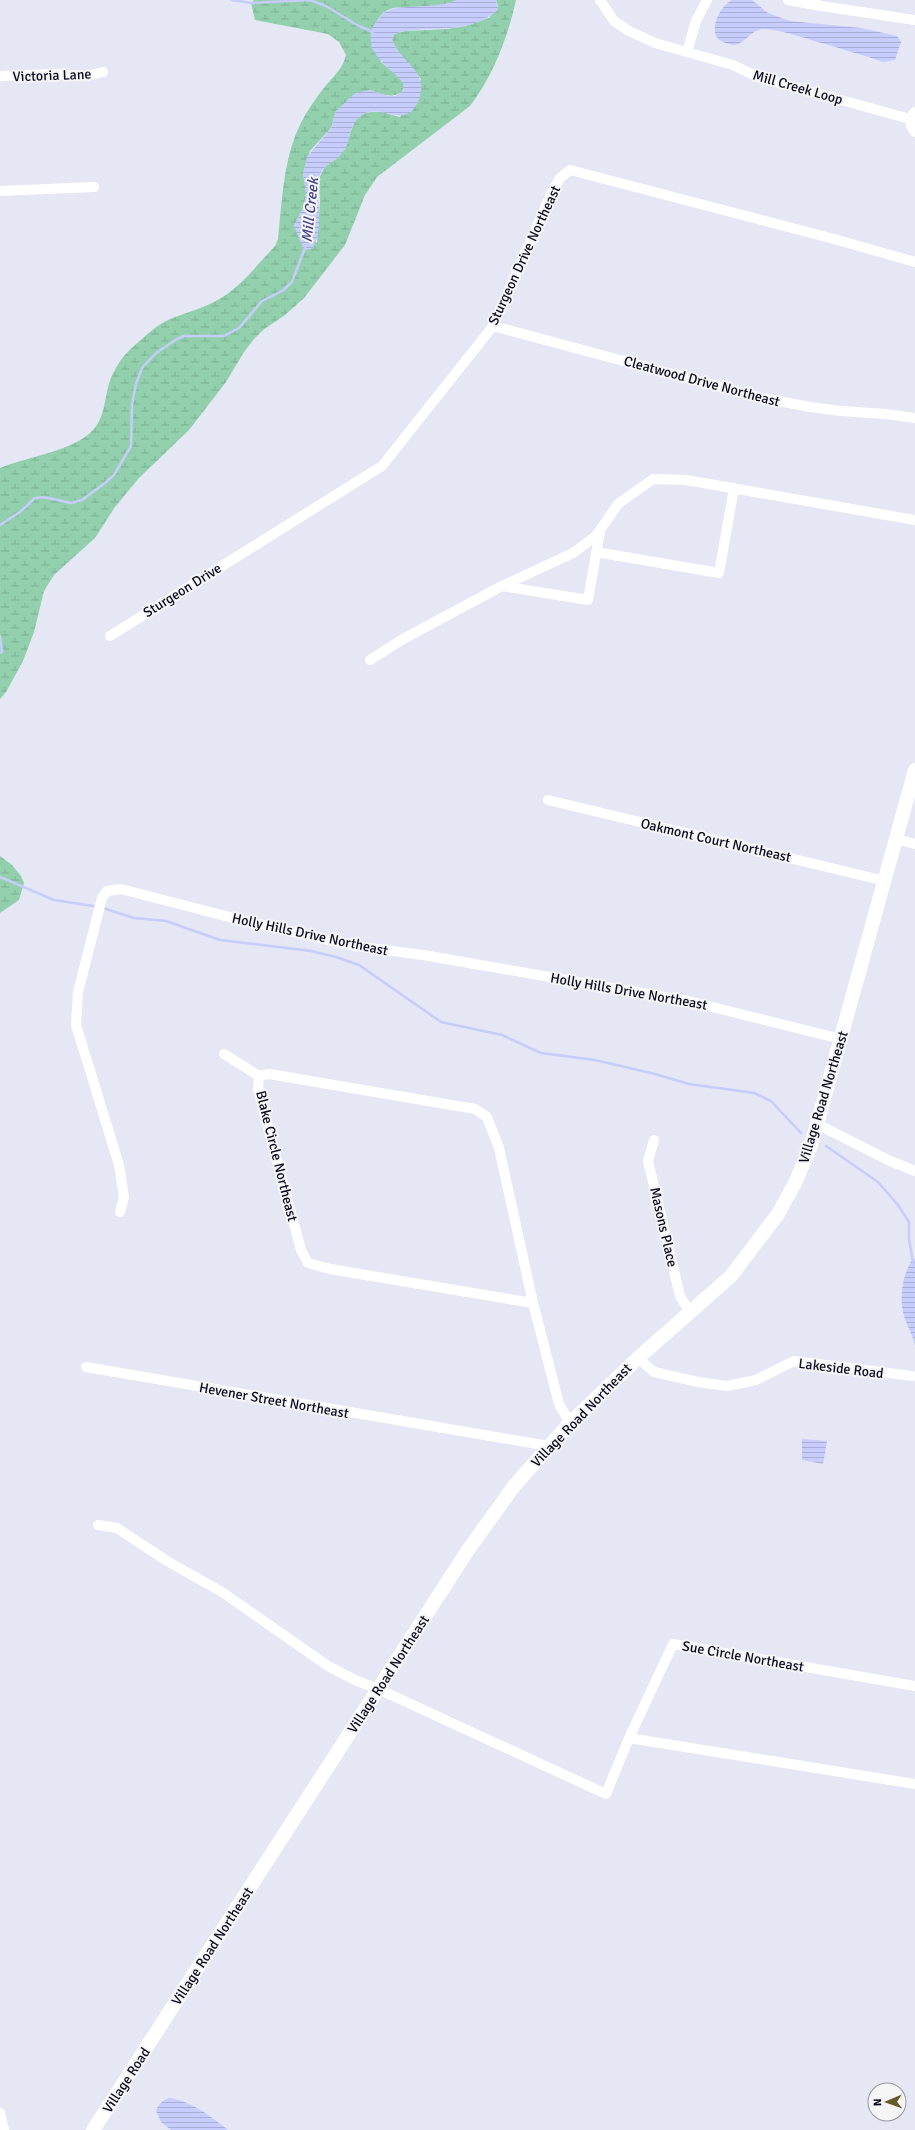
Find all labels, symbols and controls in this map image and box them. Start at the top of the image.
street label: Victoria Lane [12,66,92,85]
street label: Mill Creek Loop [751,67,845,108]
water label: Mill Creek [298,175,323,243]
street label: Sturgeon Drive Northeast [485,183,564,328]
street label: Cleatwood Drive Northeast [622,352,782,411]
street label: Sturgeon Drive [140,560,225,621]
street label: Oakmont Court Northeast [639,815,793,866]
street label: Holly Hills Drive Northeast [230,910,390,959]
street label: Holly Hills Drive Northeast [549,969,709,1014]
street label: Village Road Northeast [795,1029,852,1165]
street label: Blake Circle Northeast [252,1089,301,1223]
street label: Masons Place [646,1186,681,1269]
street label: Lakeside Road [798,1355,884,1382]
street label: Village Road Northeast [528,1360,635,1471]
street label: Hevener Street Northeast [198,1379,350,1422]
street label: Village Road Northeast [344,1612,433,1737]
street label: Sue Circle Northeast [681,1637,805,1676]
street label: Village Road Northeast [168,1884,257,2009]
street label: Village Road [99,2044,154,2116]
north arrow [867,2082,907,2122]
text: N [871,2098,884,2106]

